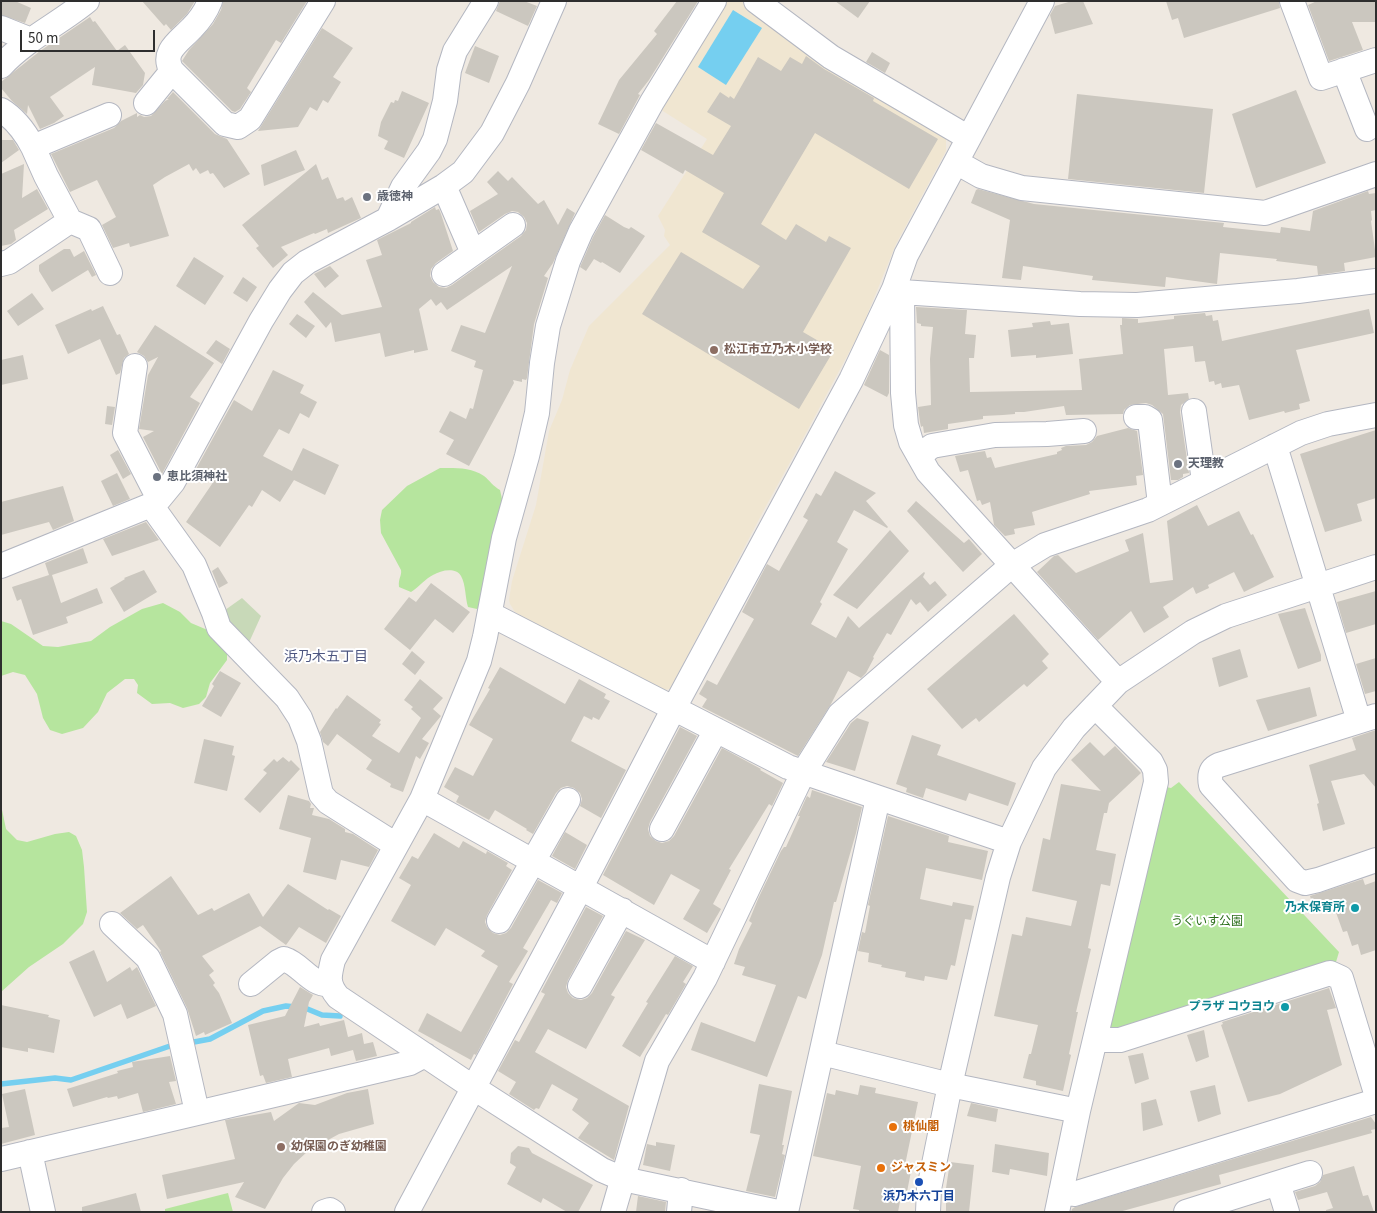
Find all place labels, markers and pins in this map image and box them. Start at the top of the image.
place label: 歳徳神 [377,190,413,204]
marker: 歳徳神 [361,191,373,203]
place label: 松江市立乃木小学校 [724,343,832,357]
marker: 松江市立乃木小学校 [708,344,720,356]
place label: 天理教 [1188,457,1224,471]
marker: 天理教 [1172,458,1184,470]
place label: 恵比須神社 [167,470,227,484]
marker: 恵比須神社 [151,471,163,483]
place label: 乃木保育所 [1285,901,1345,915]
marker: 乃木保育所 [1349,902,1361,914]
place label: プラザ コウヨウ [1189,1000,1275,1014]
marker: プラザ コウヨウ [1279,1001,1291,1013]
place label: 桃仙閣 [903,1120,939,1134]
marker: 桃仙閣 [887,1121,899,1133]
place label: 幼保園のぎ幼稚園 [291,1140,387,1154]
marker: 幼保園のぎ幼稚園 [275,1141,287,1153]
place label: ジャスミン [891,1161,951,1175]
marker: ジャスミン [875,1162,887,1174]
marker: 浜乃木六丁目 [913,1176,925,1188]
place label: 浜乃木六丁目 [883,1190,955,1204]

